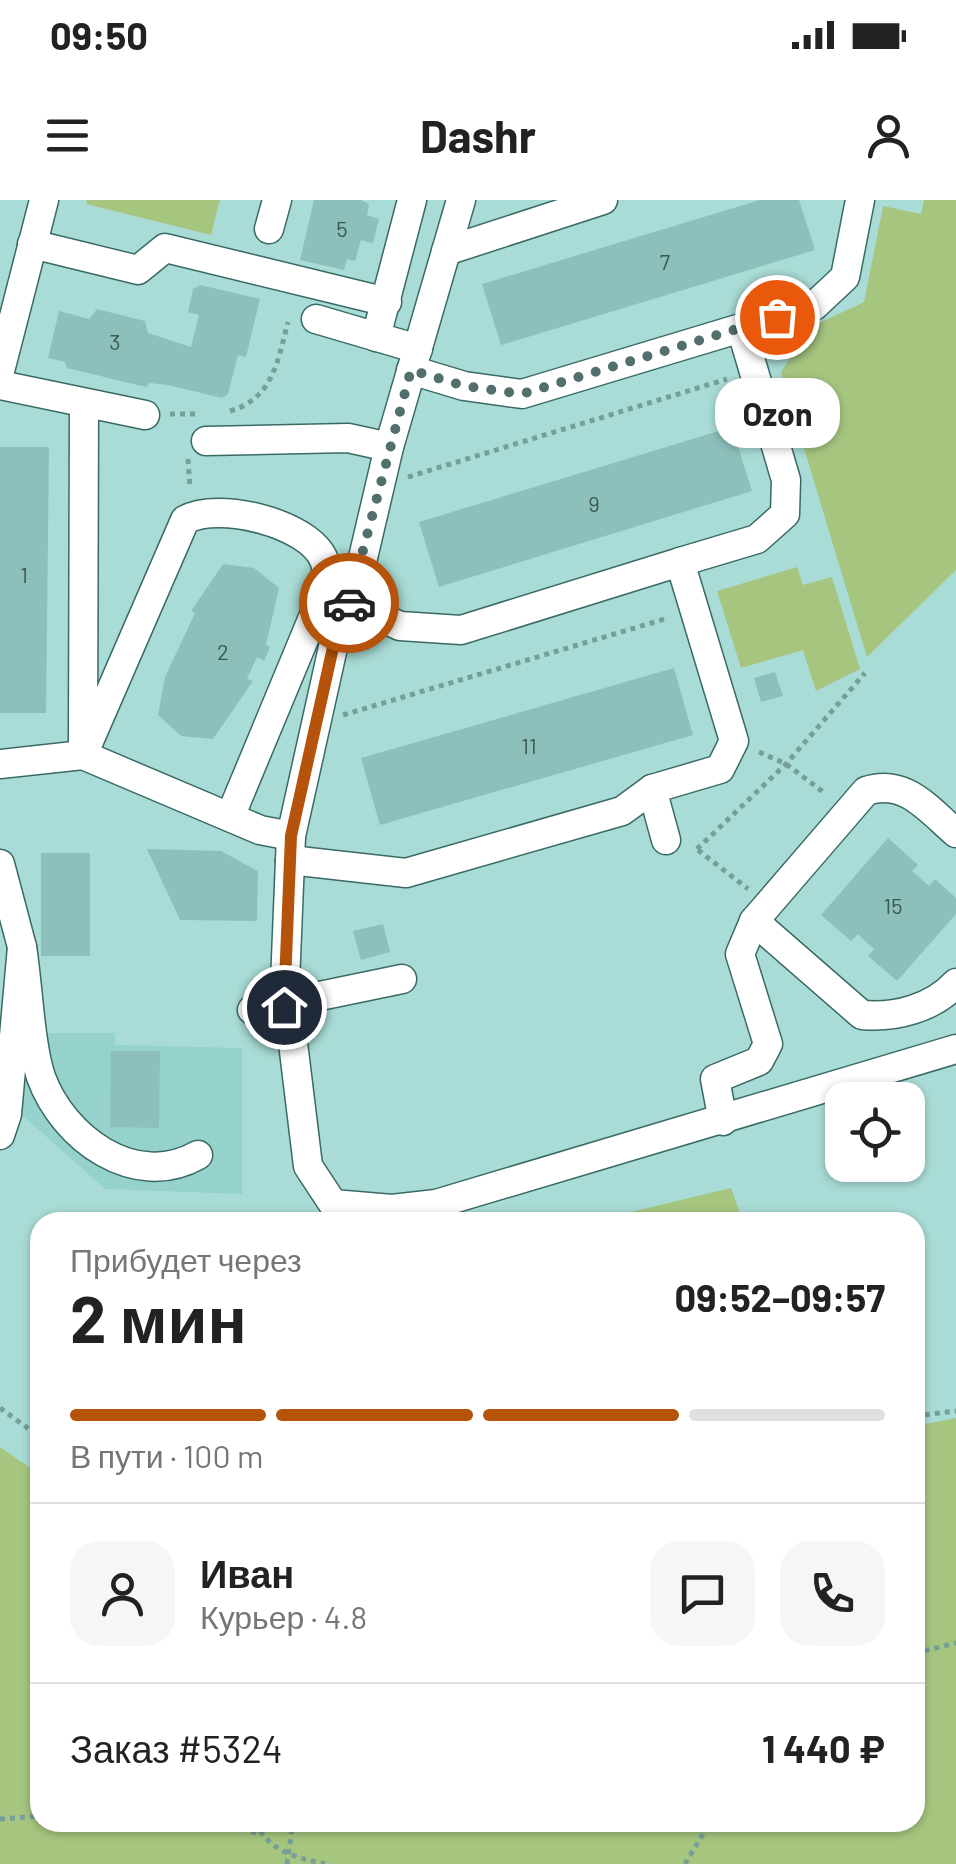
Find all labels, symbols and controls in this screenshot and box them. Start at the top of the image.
text: 09:50 [50,12,148,58]
icon: menu [40,108,95,163]
text: Dashr [420,108,536,162]
icon: person [861,108,916,163]
house number: 5 [336,215,348,241]
house number: 7 [660,248,670,274]
pin [735,275,820,360]
icon: bag [750,290,805,345]
house number: 3 [109,328,121,354]
callout: Ozon [714,377,840,447]
text: Ozon [743,394,812,432]
house number: 9 [588,490,600,516]
courier [299,553,399,653]
house number: 1 [20,561,28,587]
icon: car [322,576,377,631]
house number: 2 [217,638,229,664]
house number: 11 [521,732,537,758]
house number: 15 [883,892,903,918]
pin [242,965,327,1050]
icon: home [257,980,312,1035]
map controls [825,1082,925,1182]
button: locate [825,1082,925,1182]
text: Прибудет через [70,1240,302,1278]
text: 09:52–09:57 [674,1274,885,1320]
text: 2 мин [70,1278,247,1356]
text: В пути · 100 m [70,1436,263,1474]
button: person [70,1541,175,1646]
button: chat [650,1541,755,1646]
button: phone [780,1541,885,1646]
text: Иван [200,1550,294,1596]
text: Курьер · 4.8 [200,1597,367,1635]
text: Заказ #5324 [70,1725,283,1771]
text: 1 440 ₽ [762,1725,885,1771]

